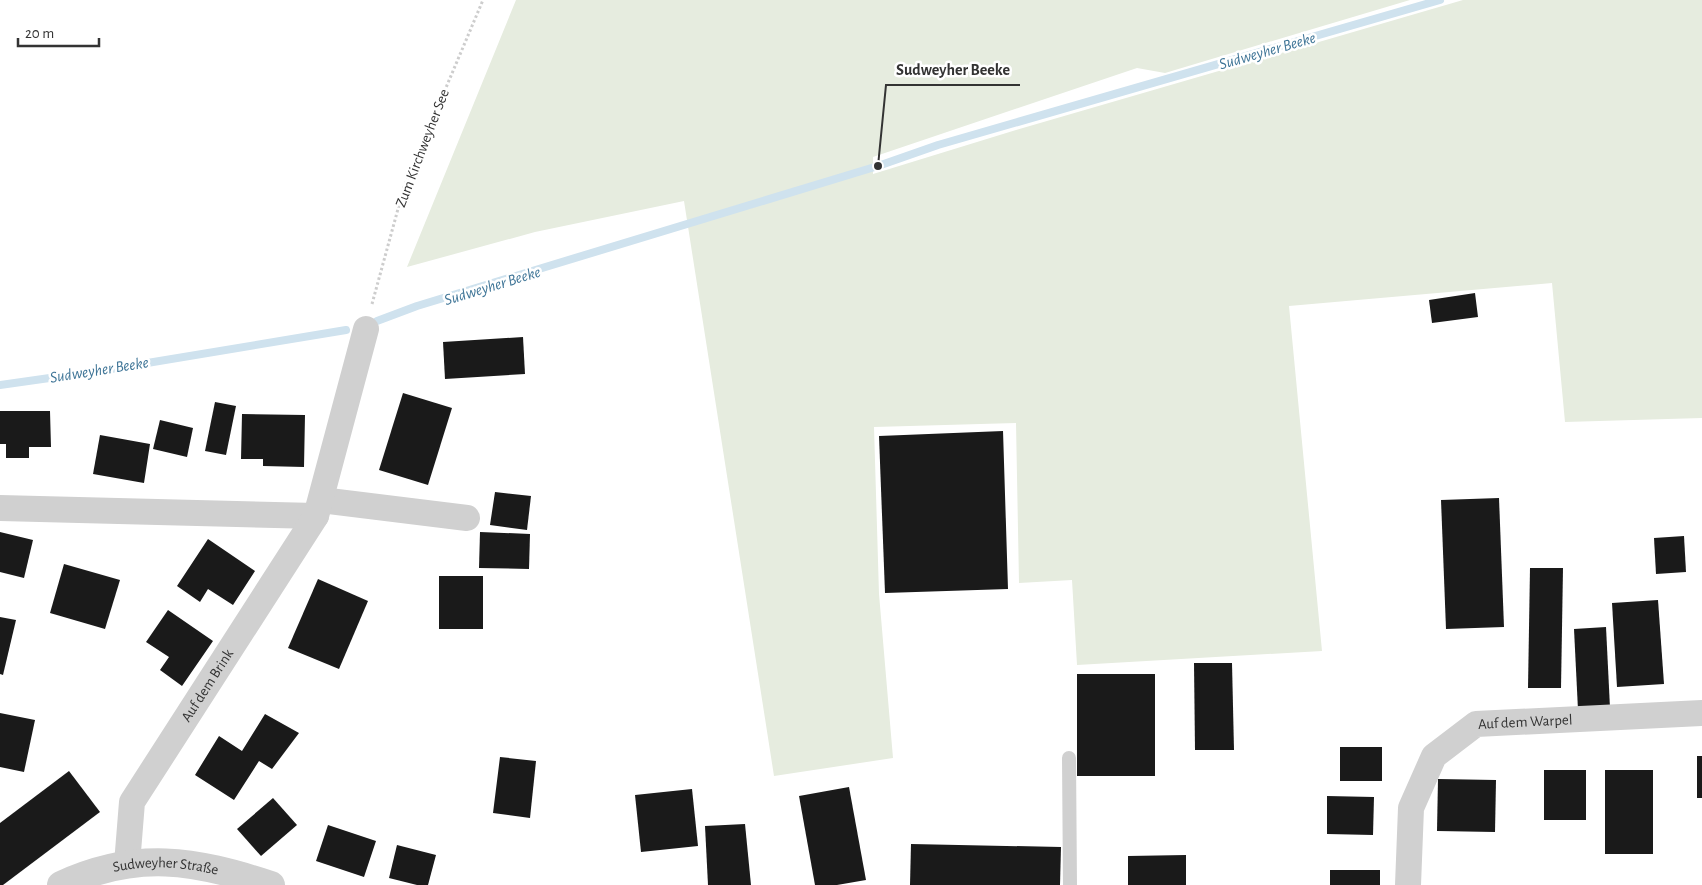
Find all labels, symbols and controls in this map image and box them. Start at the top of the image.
scale bar [18,15,99,47]
text: 20 m [25,26,54,41]
water label: Sudweyher Beeke [1217,30,1317,72]
callout: Sudweyher Beeke [886,54,1020,85]
text: Sudweyher Beeke [896,62,1010,79]
street label: Zum Kirchweyher See [393,87,452,209]
water label: Sudweyher Beeke [442,264,542,308]
water label: Sudweyher Beeke [49,354,150,386]
street label: Auf dem Brink [179,646,236,725]
street label: Auf dem Warpel [1478,712,1573,732]
street label: Sudweyher Straße [111,855,220,878]

